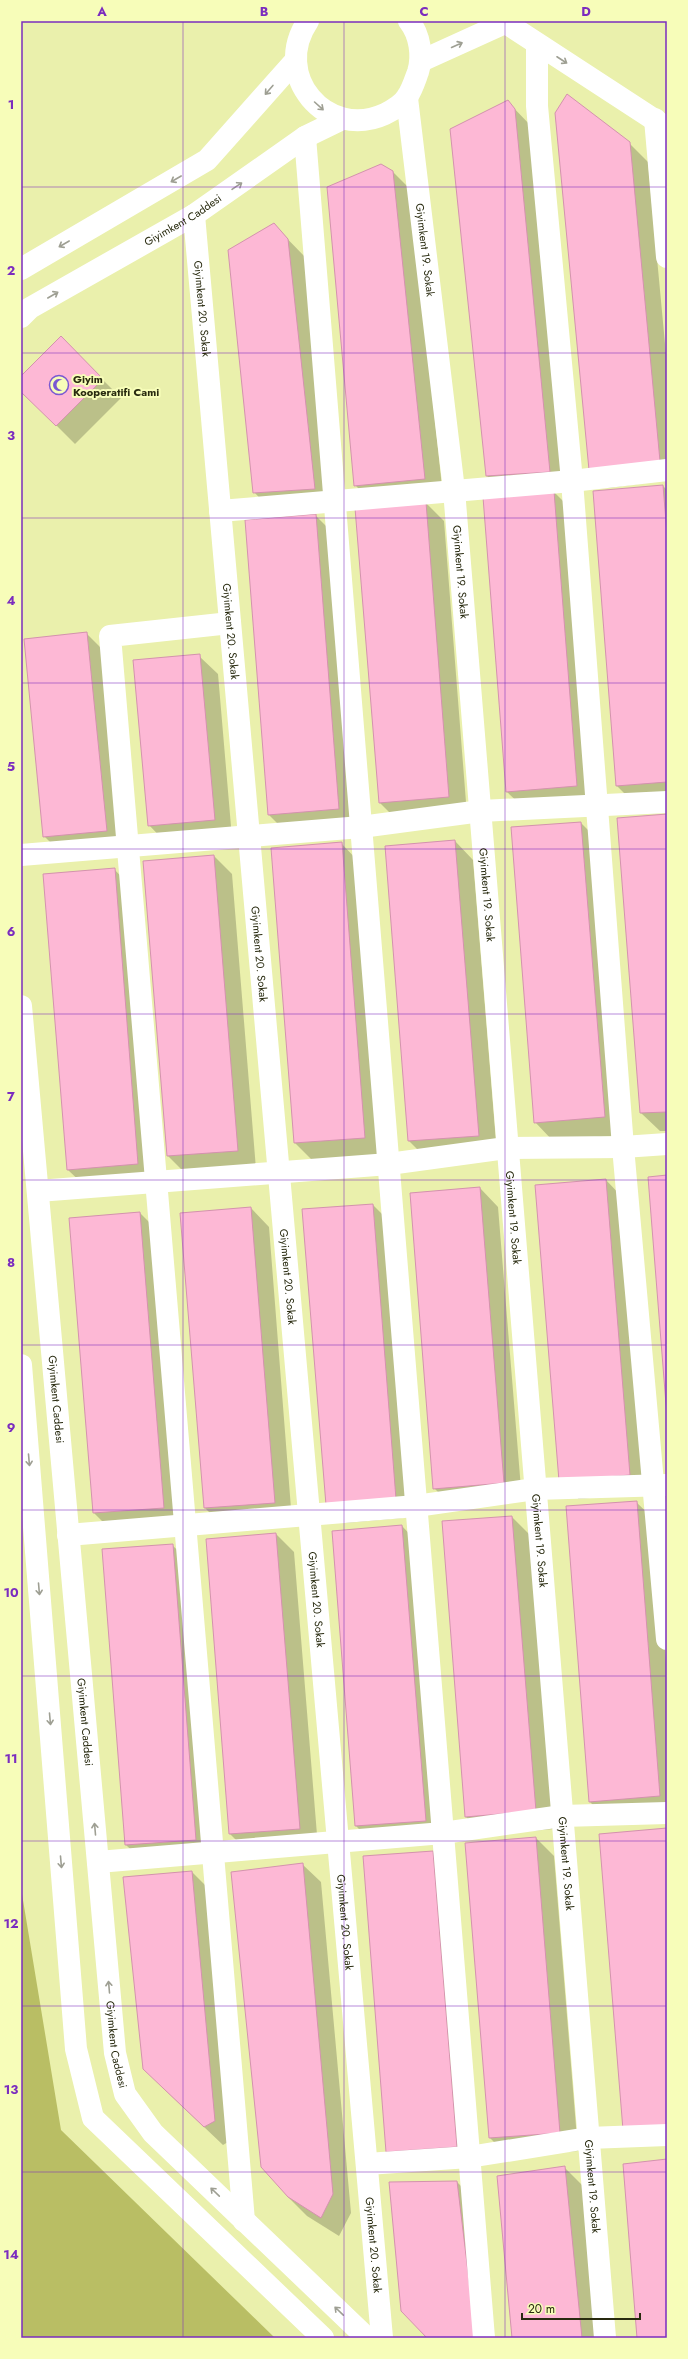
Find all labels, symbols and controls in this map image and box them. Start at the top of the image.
text: A [96,2,107,21]
text: B [260,2,269,21]
text: C [419,2,429,21]
text: D [581,2,591,21]
one-way arrow [450,41,462,48]
one-way arrow [556,56,568,64]
one-way arrow [265,85,274,95]
text: 1 [8,95,14,114]
one-way arrow [314,101,324,110]
one-way arrow [170,175,182,183]
one-way arrow [231,182,242,190]
street label: Giyimkent Caddesi [141,190,225,250]
street label: Giyimkent 19. Sokak [412,202,439,298]
one-way arrow [58,240,70,248]
street label: Giyimkent 20. Sokak [190,260,215,357]
text: 2 [7,261,15,280]
one-way arrow [47,291,59,298]
place label: Giyim Kooperatifi Cami [73,371,159,400]
mosque icon: Giyim Kooperatifi Cami [48,374,70,396]
text: 3 [7,426,15,445]
street label: Giyimkent 19. Sokak [449,524,473,620]
street label: Giyimkent 20. Sokak [219,583,243,680]
text: 4 [6,591,16,610]
text: 5 [7,757,15,776]
street label: Giyimkent 19. Sokak [475,847,499,942]
street label: Giyimkent 20. Sokak [247,905,272,1003]
text: 6 [7,922,16,941]
text: 7 [7,1087,15,1106]
street label: Giyimkent 19. Sokak [502,1170,525,1265]
street label: Giyimkent 20. Sokak [276,1228,300,1326]
text: 8 [7,1253,15,1272]
street label: Giyimkent Caddesi [44,1355,68,1444]
text: 9 [7,1418,16,1437]
one-way arrow [25,1453,32,1466]
street label: Giyimkent 19. Sokak [528,1493,552,1588]
street label: Giyimkent 20. Sokak [304,1551,329,1648]
one-way arrow [36,1582,43,1595]
text: 10 [3,1583,19,1602]
street label: Giyimkent Caddesi [73,1677,97,1767]
one-way arrow [46,1712,53,1725]
text: 11 [4,1749,18,1768]
street label: Giyimkent 19. Sokak [554,1816,578,1911]
one-way arrow [92,1823,99,1836]
one-way arrow [58,1855,65,1868]
street label: Giyimkent 20. Sokak [333,1874,357,1971]
text: 12 [3,1914,19,1933]
one-way arrow [106,1981,113,1994]
street label: Giyimkent Caddesi [102,2000,131,2090]
text: 13 [4,2080,18,2099]
street label: Giyimkent 19. Sokak [581,2139,604,2234]
one-way arrow [210,2187,220,2197]
street label: Giyimkent 20. Sokak [362,2196,386,2294]
text: 14 [3,2245,19,2264]
scale bar [522,2295,640,2321]
text: 20 m [528,2300,555,2318]
one-way arrow [334,2306,344,2316]

